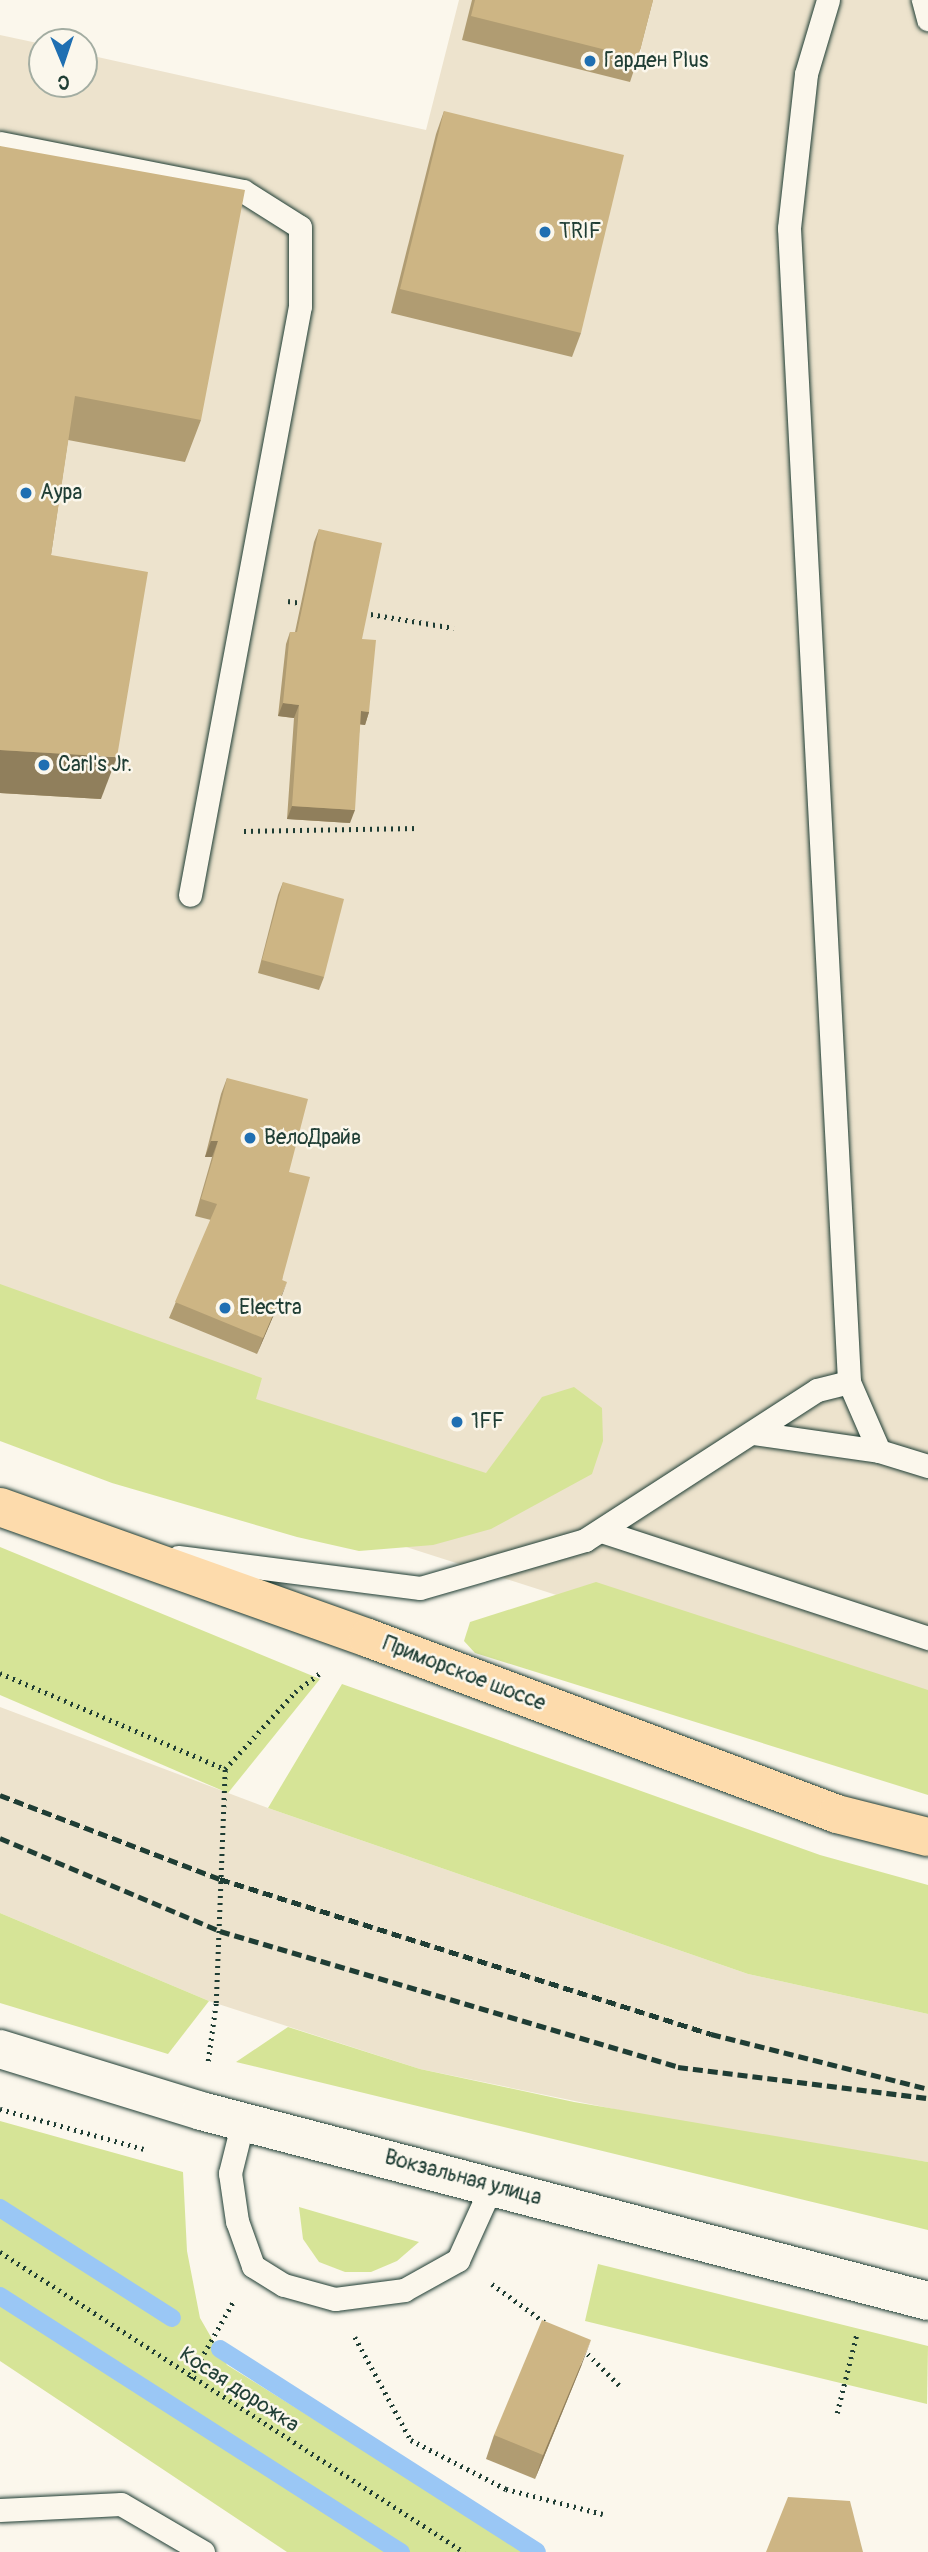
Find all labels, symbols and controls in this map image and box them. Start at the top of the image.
north arrow [28,28,98,98]
place label: Гарден Plus [604,48,708,74]
marker: Гарден Plus [582,53,598,69]
text: С [57,70,70,94]
place label: TRIF [559,219,601,245]
marker: TRIF [537,224,553,240]
place label: Аура [40,480,82,506]
marker: Аура [18,485,34,501]
place label: Carl's Jr. [58,752,132,778]
marker: Carl's Jr. [36,757,52,773]
place label: ВелоДрайв [264,1125,361,1151]
marker: ВелоДрайв [242,1130,258,1146]
place label: Electra [239,1295,302,1321]
marker: Electra [217,1300,233,1316]
place label: 1FF [471,1409,504,1435]
marker: 1FF [449,1414,465,1430]
street label: Приморское шоссе [379,1631,549,1717]
street label: Вокзальная улица [382,2145,544,2211]
street label: Косая дорожка [175,2342,303,2438]

